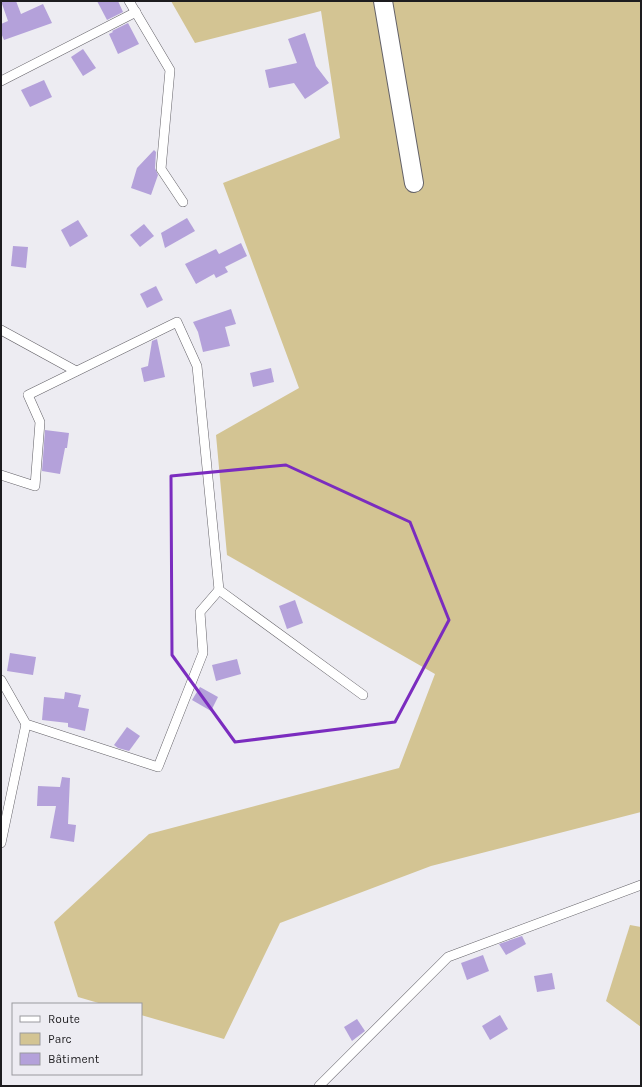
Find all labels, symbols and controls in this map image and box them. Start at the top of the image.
legend [12,1003,142,1075]
text: Route [48,1012,80,1026]
text: Parc [48,1032,72,1046]
text: Bâtiment [48,1052,100,1066]

